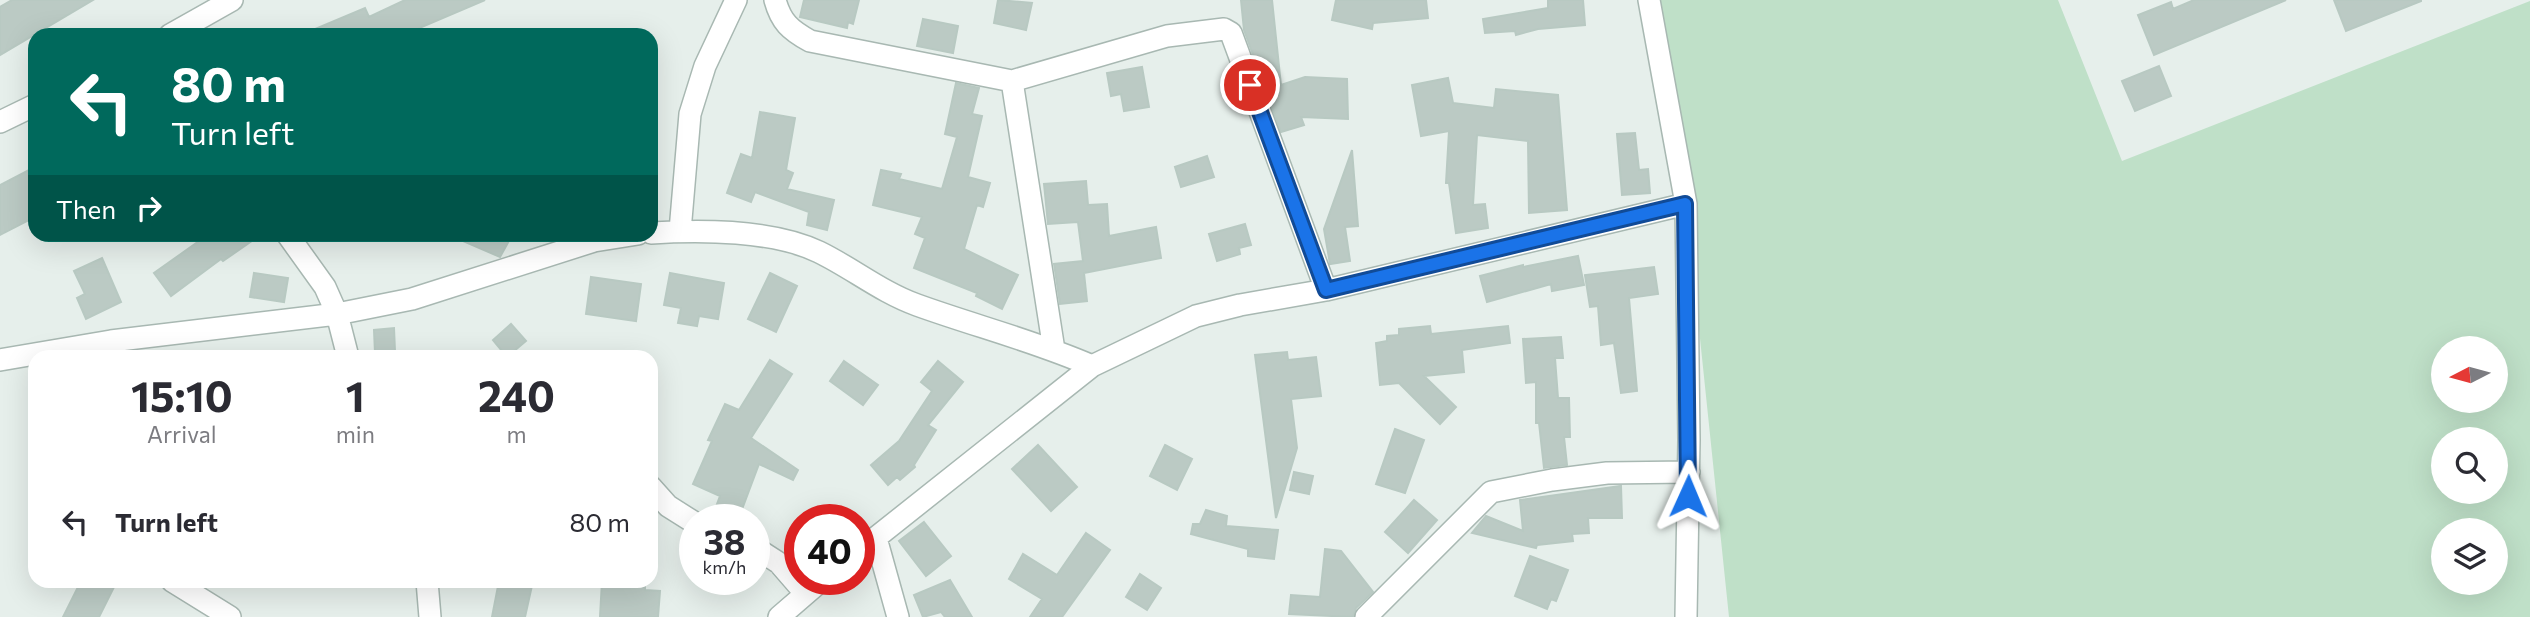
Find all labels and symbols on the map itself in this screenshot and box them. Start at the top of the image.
pin [1220,55,1280,115]
north arrow [2431,336,2508,413]
position arrow [1651,459,1725,533]
speed limit sign: 40 [784,504,875,595]

